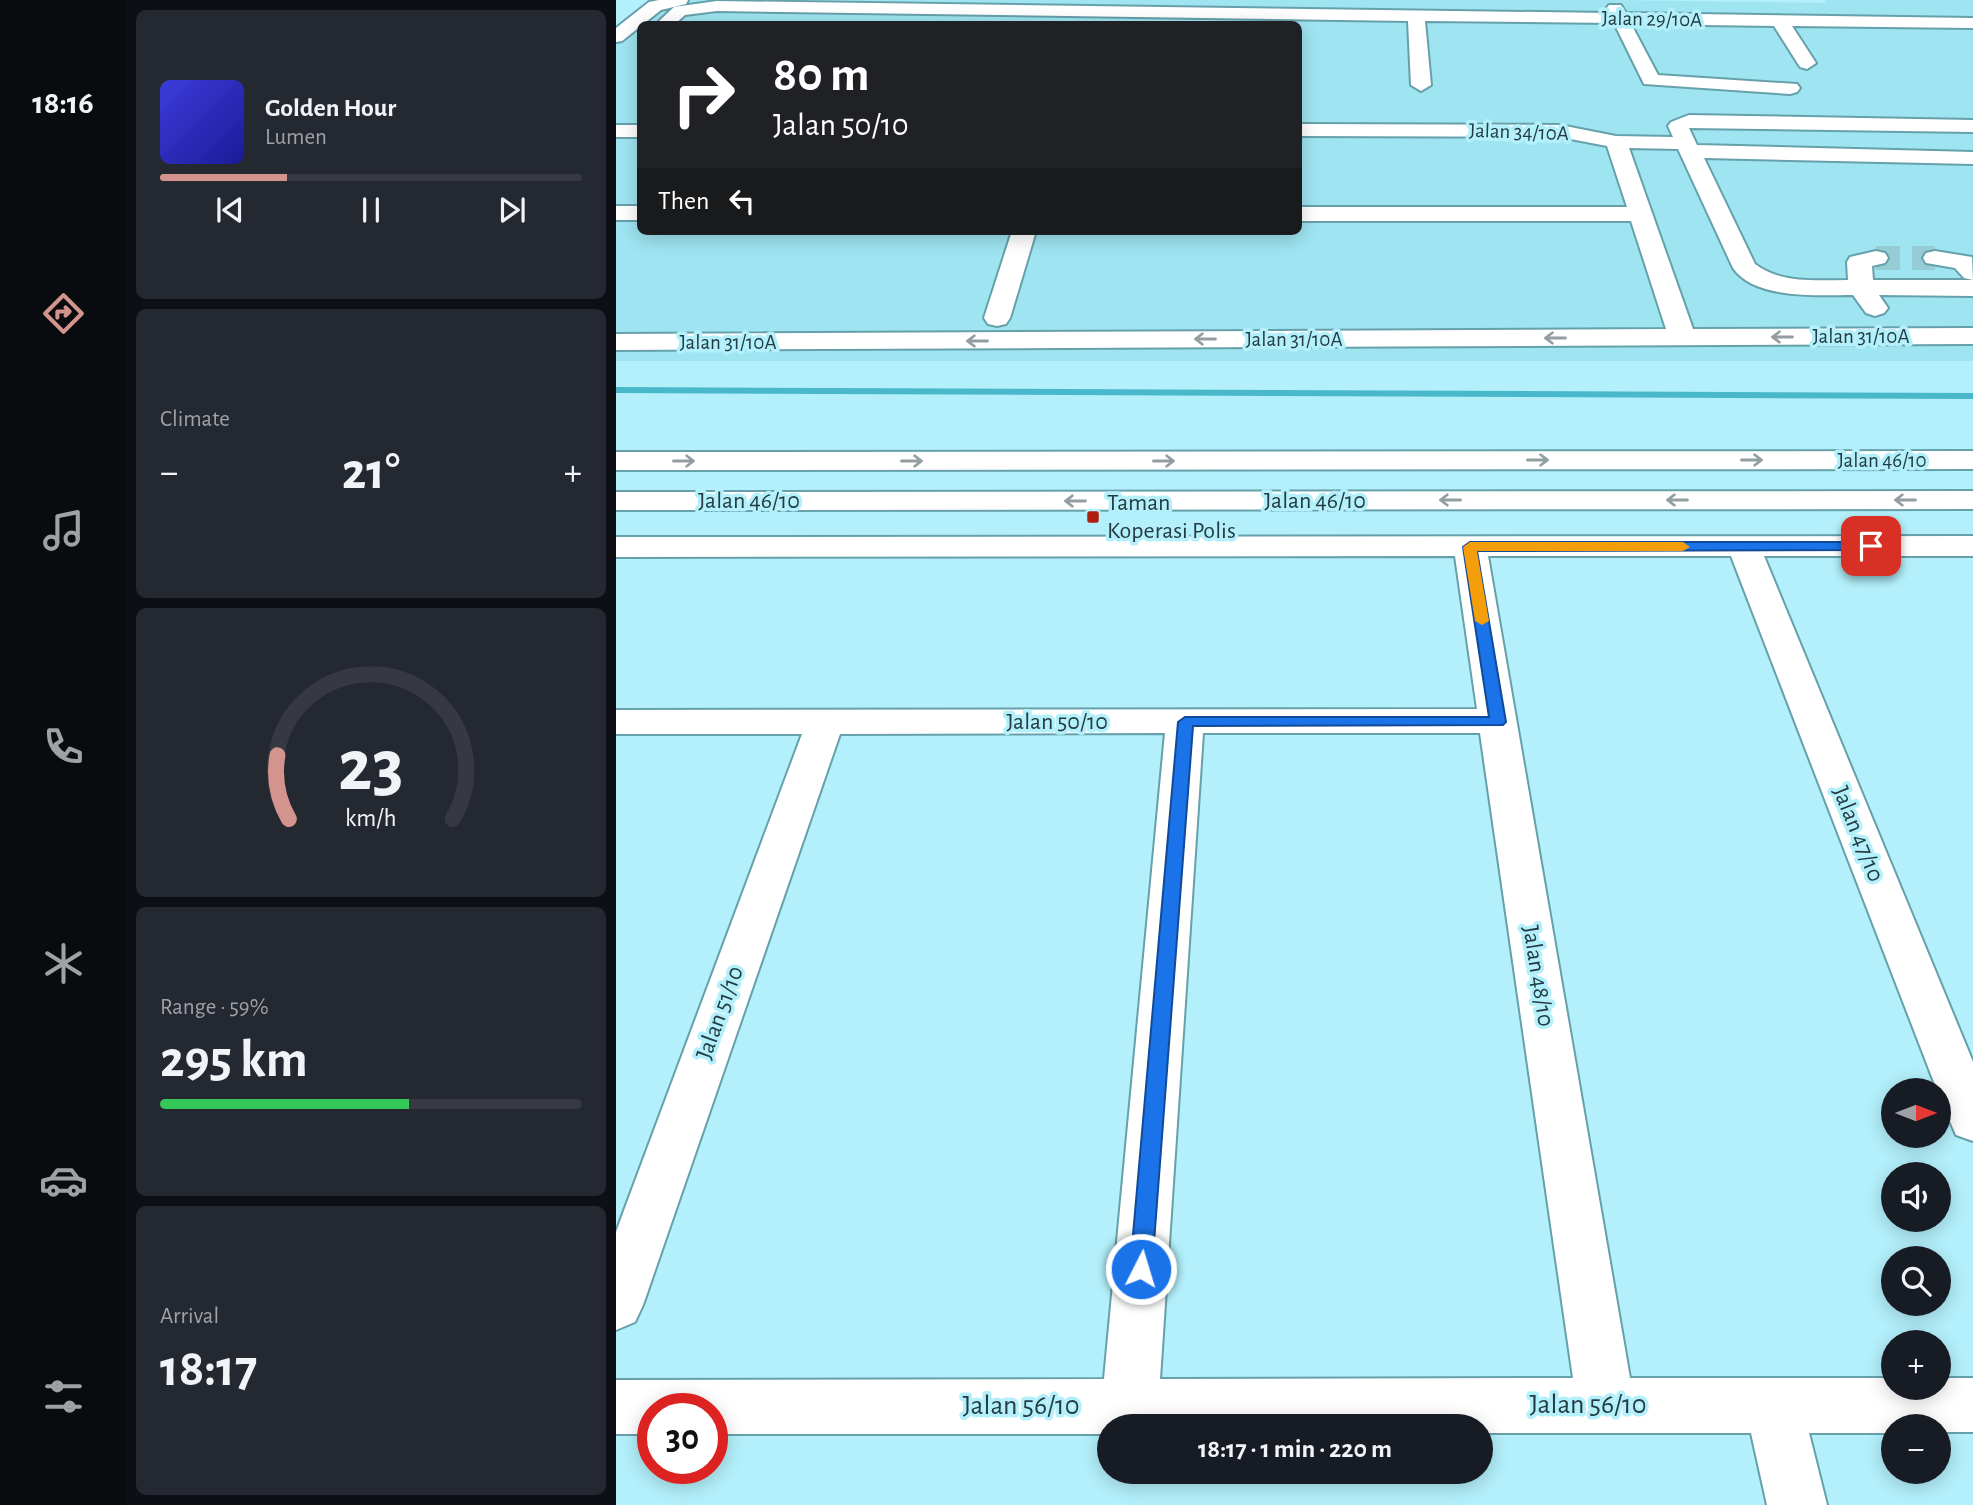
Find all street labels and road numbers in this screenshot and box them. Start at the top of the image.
street label: Jalan 29/10A [1601,8,1703,30]
street label: Jalan 34/10A [1469,120,1569,144]
street label: Jalan 31/10A [1812,326,1910,347]
street label: Jalan 31/10A [1245,329,1343,350]
street label: Jalan 31/10A [679,332,777,353]
street label: Jalan 46/10 [1837,450,1927,471]
street label: Jalan 46/10 [698,489,800,513]
street label: Jalan 46/10 [1264,489,1366,513]
street label: Jalan 50/10 [1006,710,1108,734]
street label: Jalan 47/10 [1828,783,1888,885]
street label: Jalan 48/10 [1518,924,1558,1028]
street label: Jalan 51/10 [692,963,748,1063]
street label: Jalan 56/10 [1529,1391,1647,1419]
street label: Jalan 56/10 [962,1392,1080,1420]

